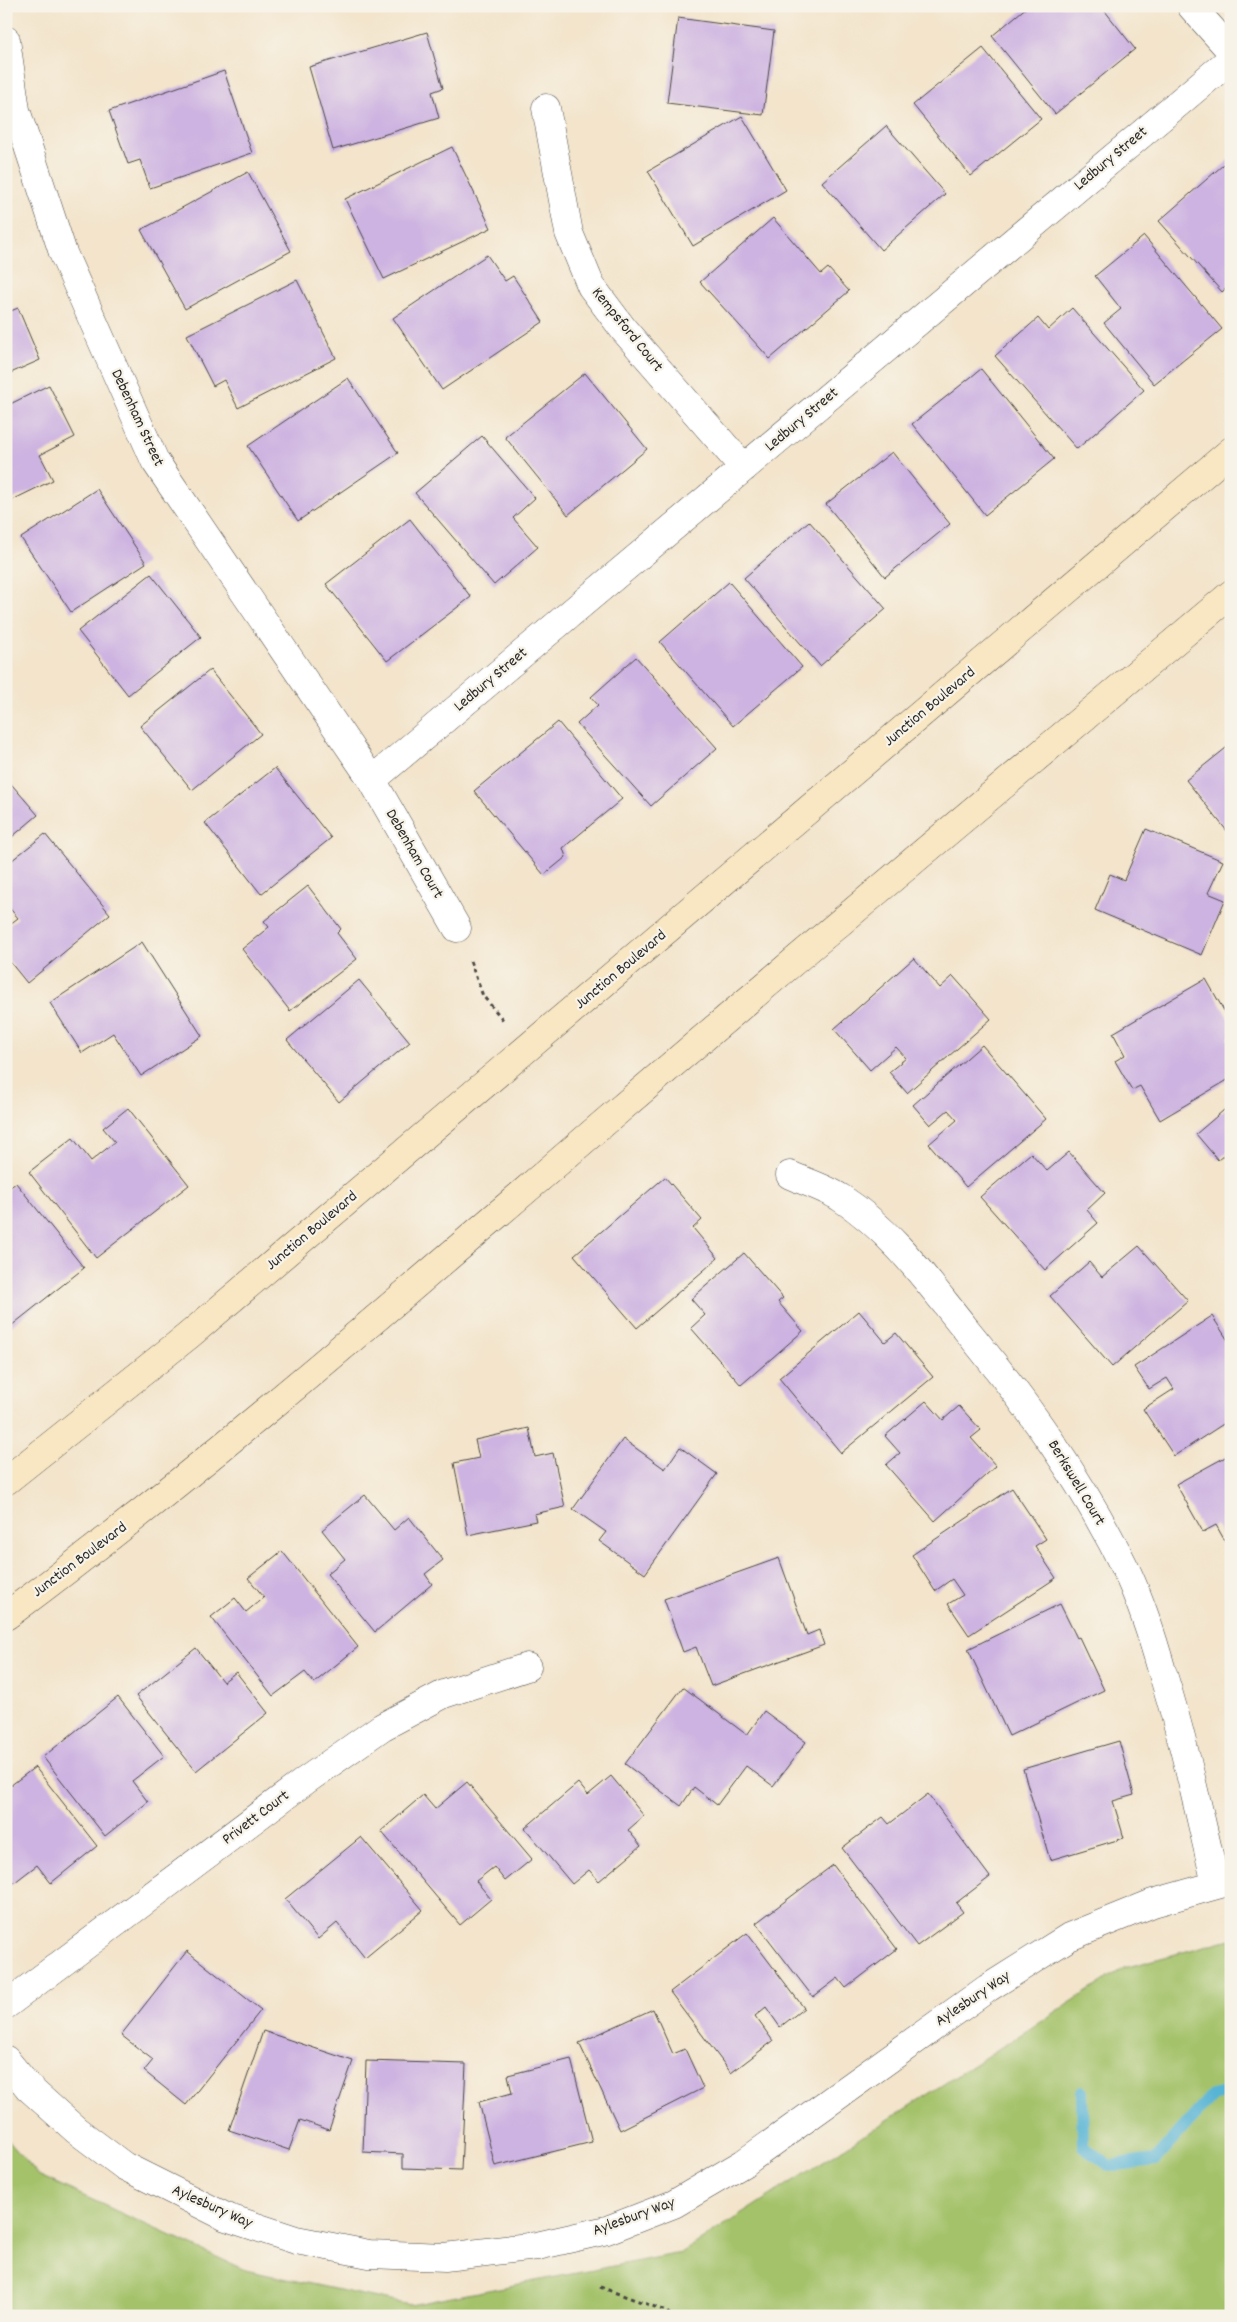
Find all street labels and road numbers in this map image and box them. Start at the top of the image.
street label: Ledbury Street [1069,121,1153,197]
street label: Kempsford Court [586,283,668,377]
street label: Debenham Street [104,366,170,471]
street label: Ledbury Street [760,382,844,458]
street label: Ledbury Street [449,642,533,718]
street label: Junction Boulevard [879,662,981,752]
street label: Debenham Court [379,805,449,903]
street label: Junction Boulevard [570,925,672,1015]
street label: Junction Boulevard [261,1186,363,1276]
street label: Berkswell Court [1041,1436,1111,1530]
street label: Junction Boulevard [28,1517,132,1603]
street label: Privett Court [218,1785,295,1851]
street label: Aylesbury Way [931,1965,1015,2033]
street label: Aylesbury Way [168,2179,256,2235]
street label: Aylesbury Way [590,2191,679,2242]

